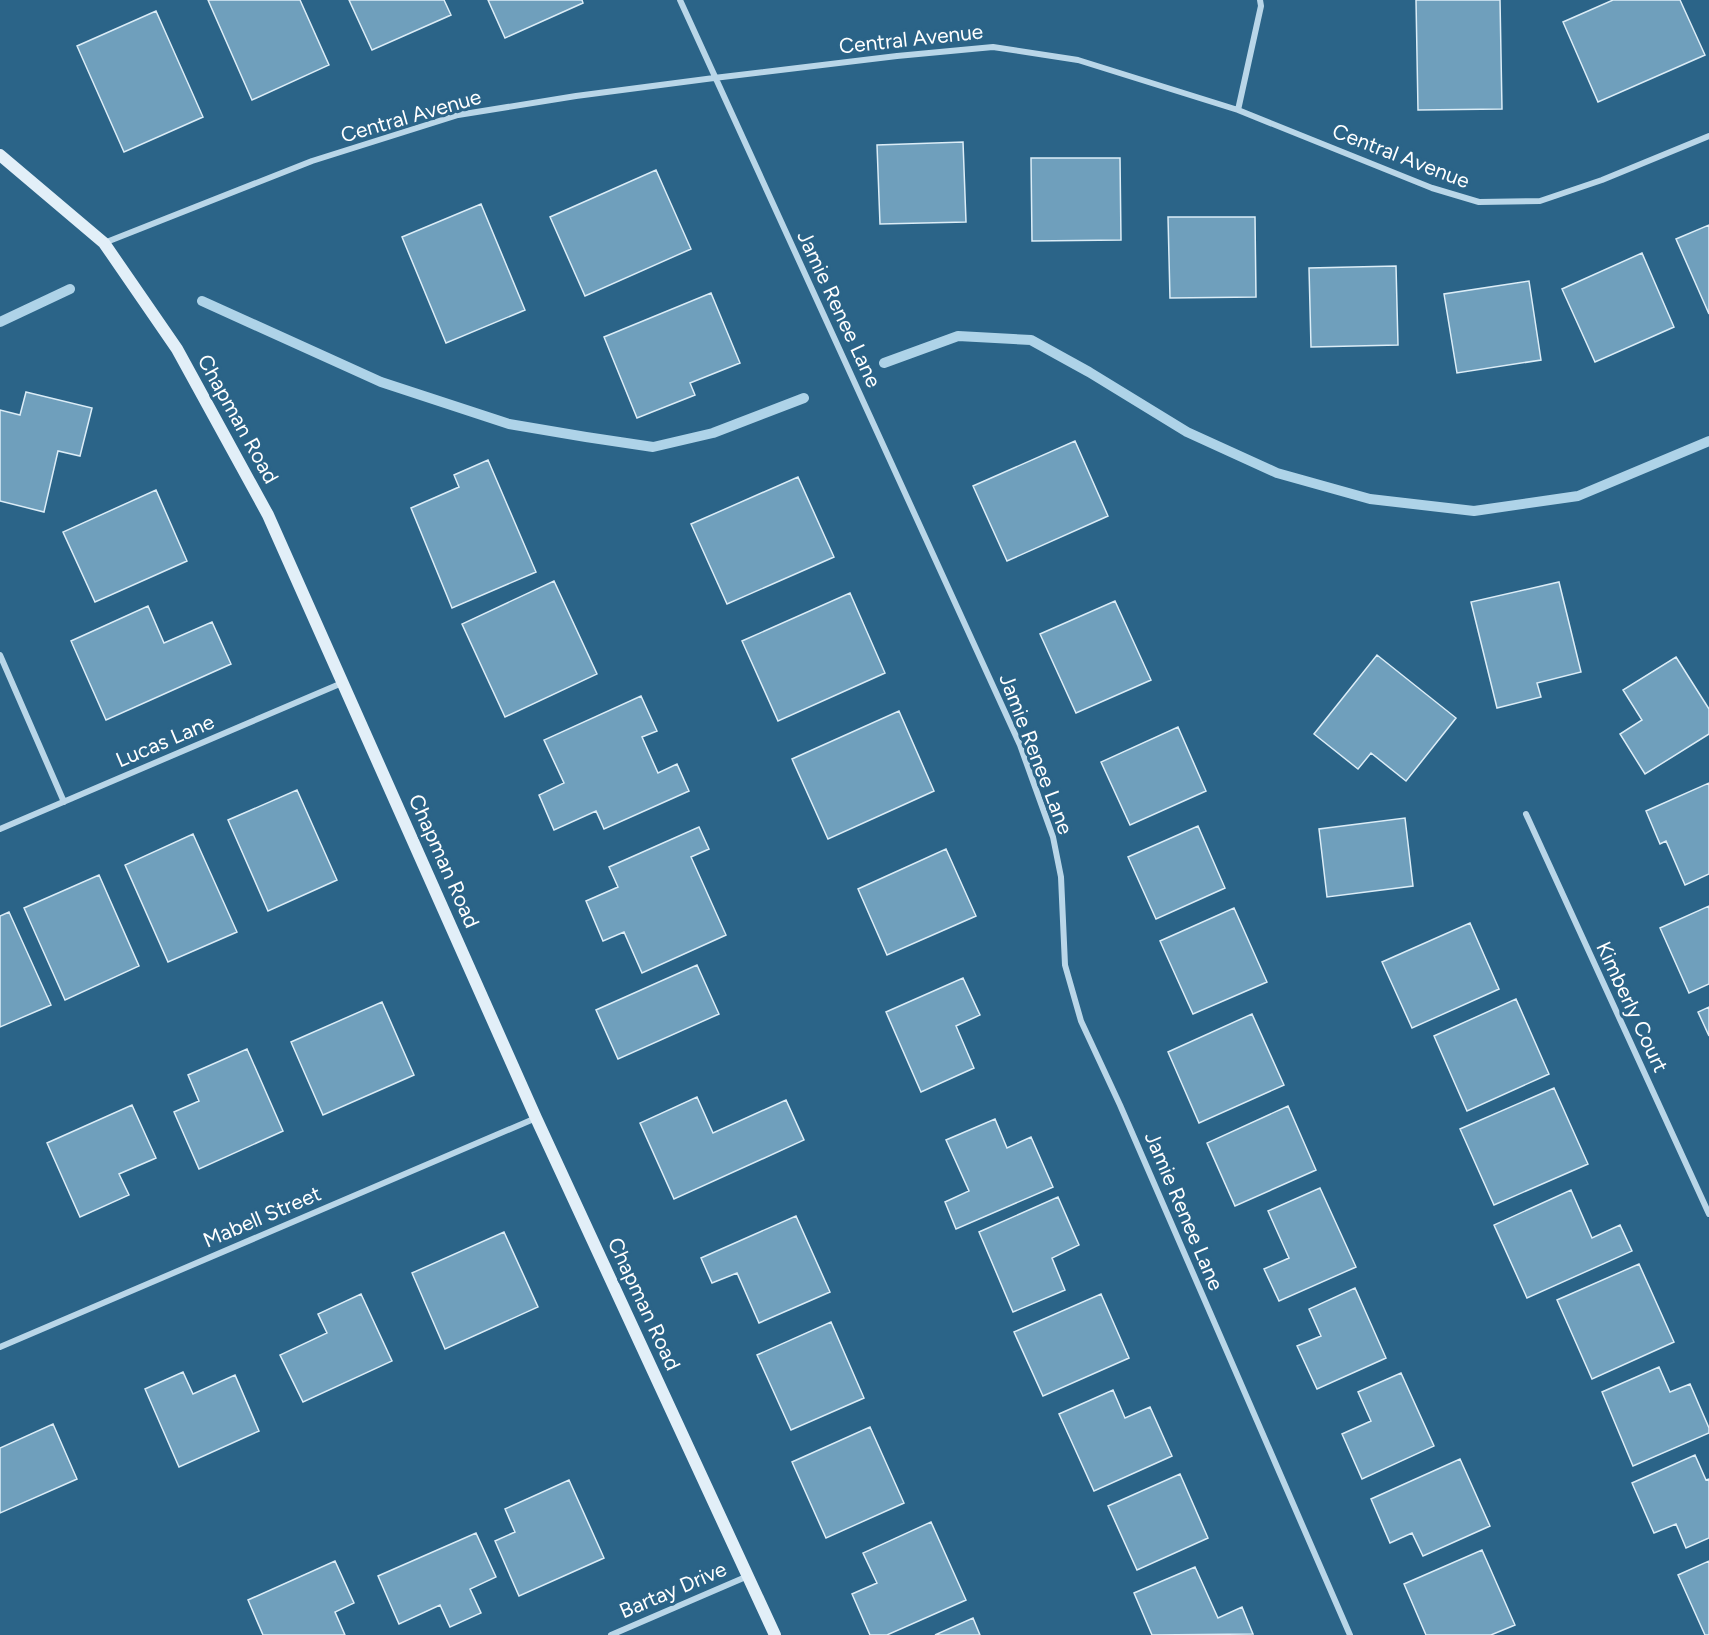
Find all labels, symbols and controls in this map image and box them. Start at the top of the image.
street label: Central Avenue [838,18,984,59]
street label: Central Avenue [338,84,484,148]
street label: Central Avenue [1329,118,1473,193]
street label: Jamie Renee Lane [792,226,887,391]
street label: Chapman Road [193,350,284,488]
street label: Jamie Renee Lane [994,670,1079,838]
street label: Lucas Lane [112,709,218,772]
street label: Chapman Road [404,790,485,932]
street label: Kimberly Court [1591,937,1674,1076]
street label: Jamie Renee Lane [1140,1128,1229,1294]
street label: Mabell Street [199,1180,324,1253]
street label: Chapman Road [603,1233,686,1374]
street label: Bartay Drive [616,1556,730,1623]

